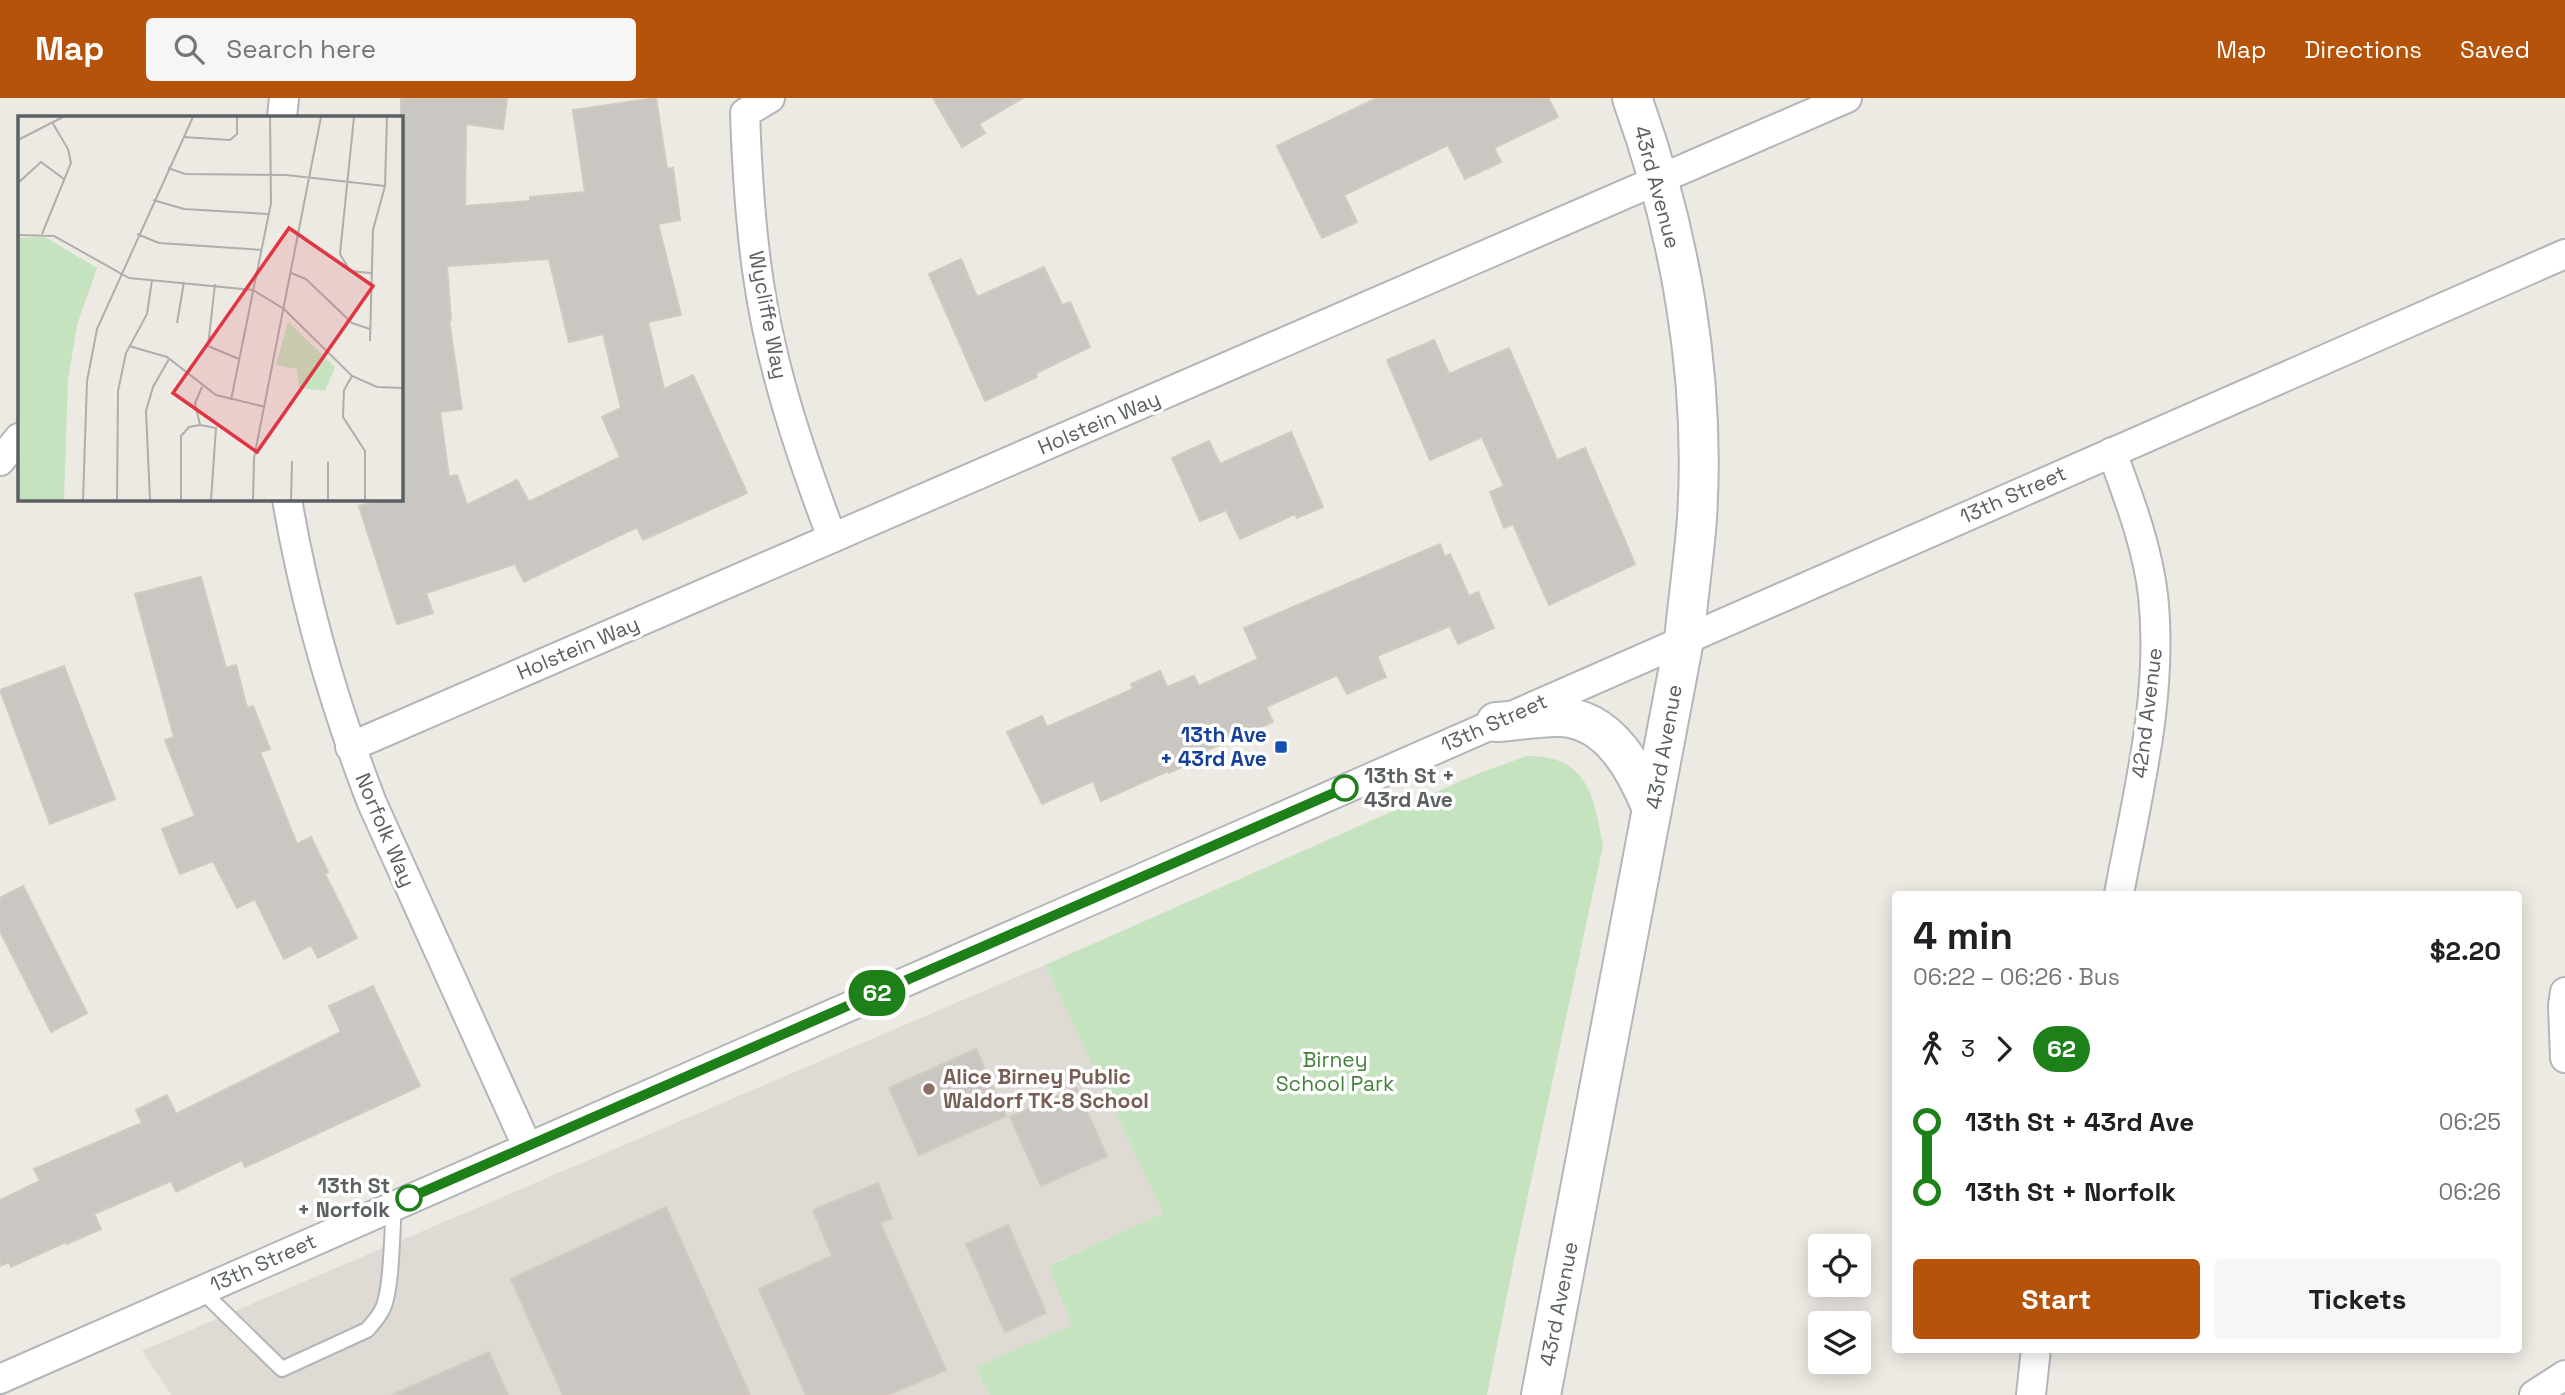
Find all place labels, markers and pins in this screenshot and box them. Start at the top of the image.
place label: 13th Ave + 43rd Ave [1160,721,1267,772]
marker: 13th Ave + 43rd Ave [1273,739,1289,755]
place label: 13th St + 43rd Ave [1364,762,1455,813]
marker: 13th St + 43rd Ave [1332,775,1358,801]
place label: Alice Birney Public Waldorf TK-8 School [943,1063,1149,1114]
marker: Alice Birney Public Waldorf TK-8 School [921,1081,937,1097]
place label: 13th St + Norfolk [297,1172,390,1223]
marker: 13th St + Norfolk [396,1185,422,1211]

